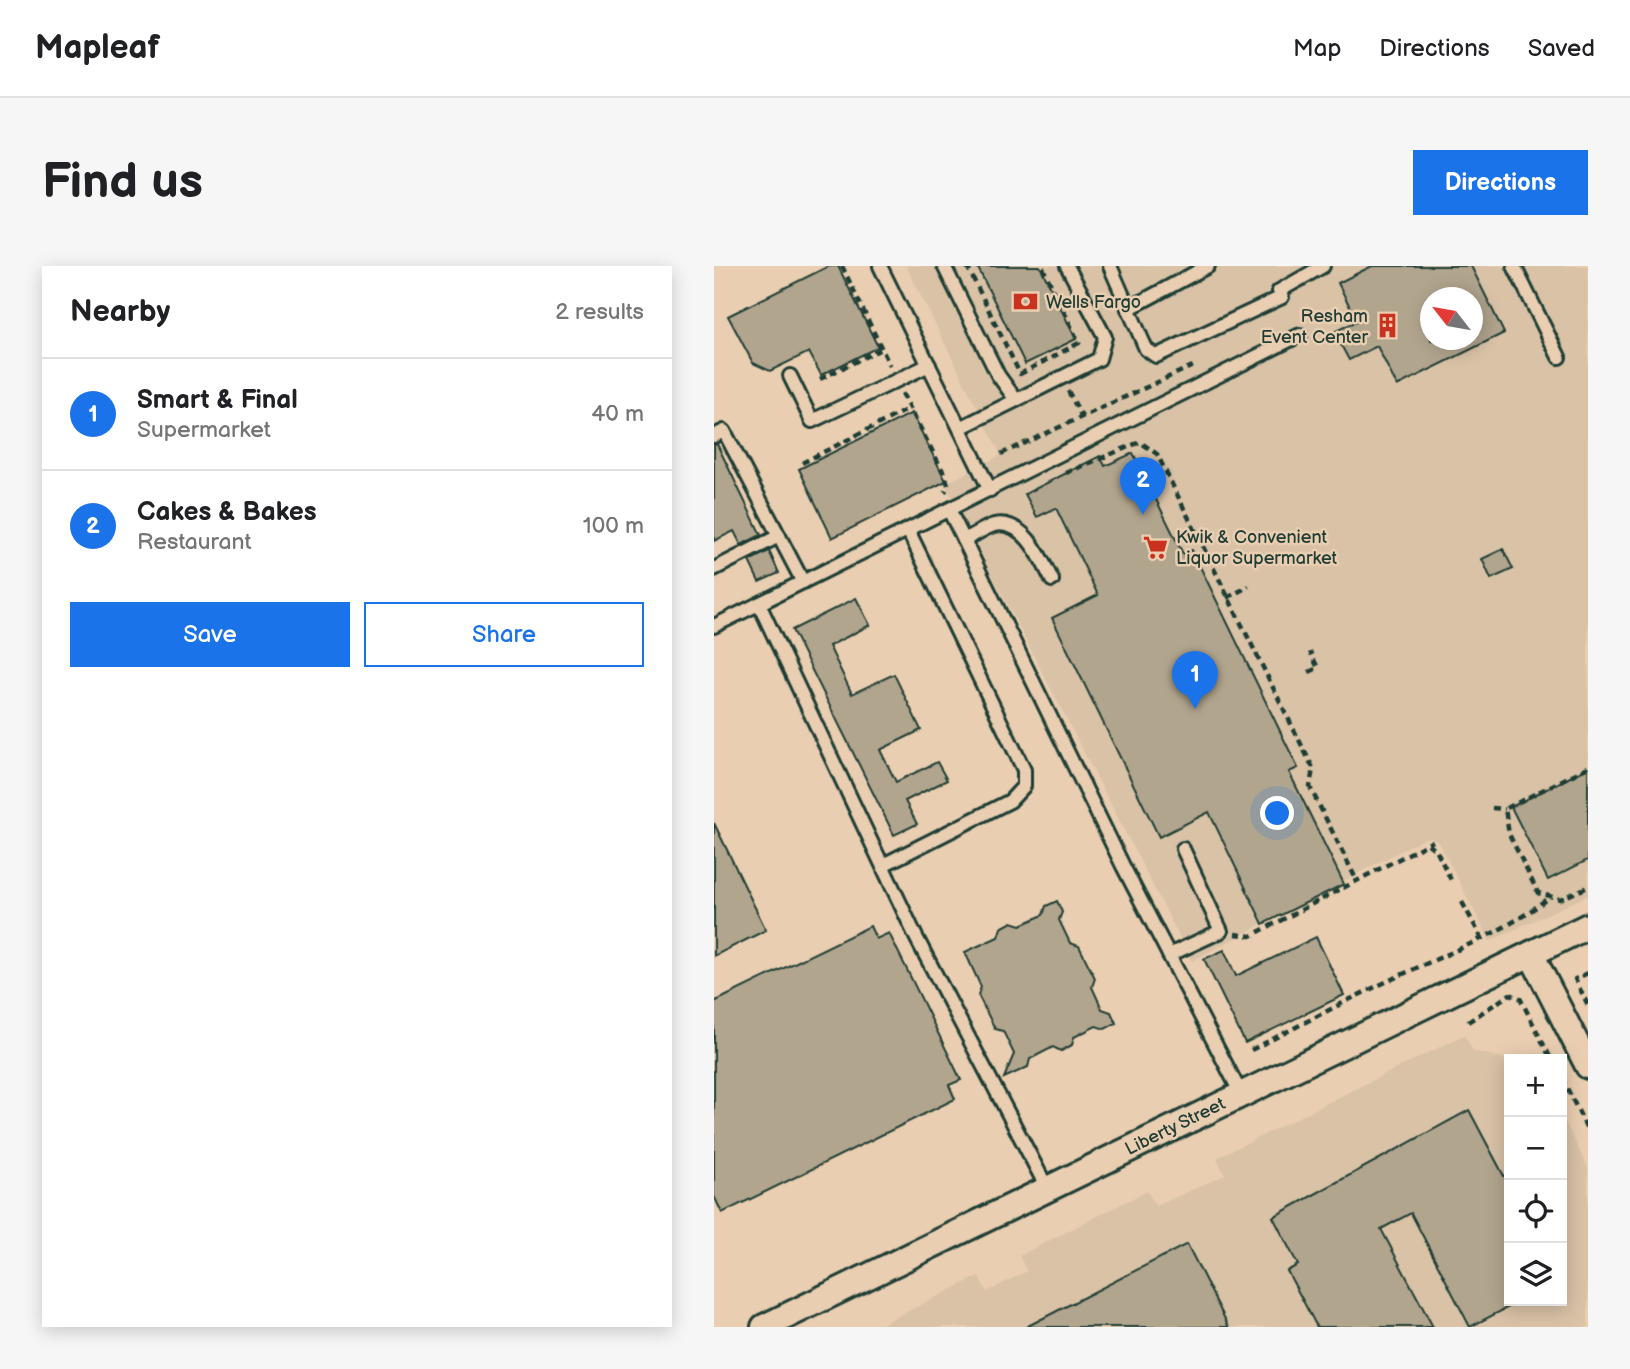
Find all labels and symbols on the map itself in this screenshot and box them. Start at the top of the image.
north arrow [1420,287,1483,350]
bank icon: Wells Fargo [1012,288,1040,316]
place label: Wells Fargo [1046,292,1141,313]
place label: Resham Event Center [1261,306,1368,348]
building icon: Resham Event Center [1374,312,1402,340]
pin: 2 [1120,457,1166,515]
place label: Kwik & Convenient Liquor Supermarket [1176,527,1338,569]
supermarket icon: Kwik & Convenient Liquor Supermarket [1142,533,1170,561]
pin: 1 [1172,651,1218,709]
your location [1260,796,1294,830]
street label: Liberty Street [1122,1093,1229,1160]

